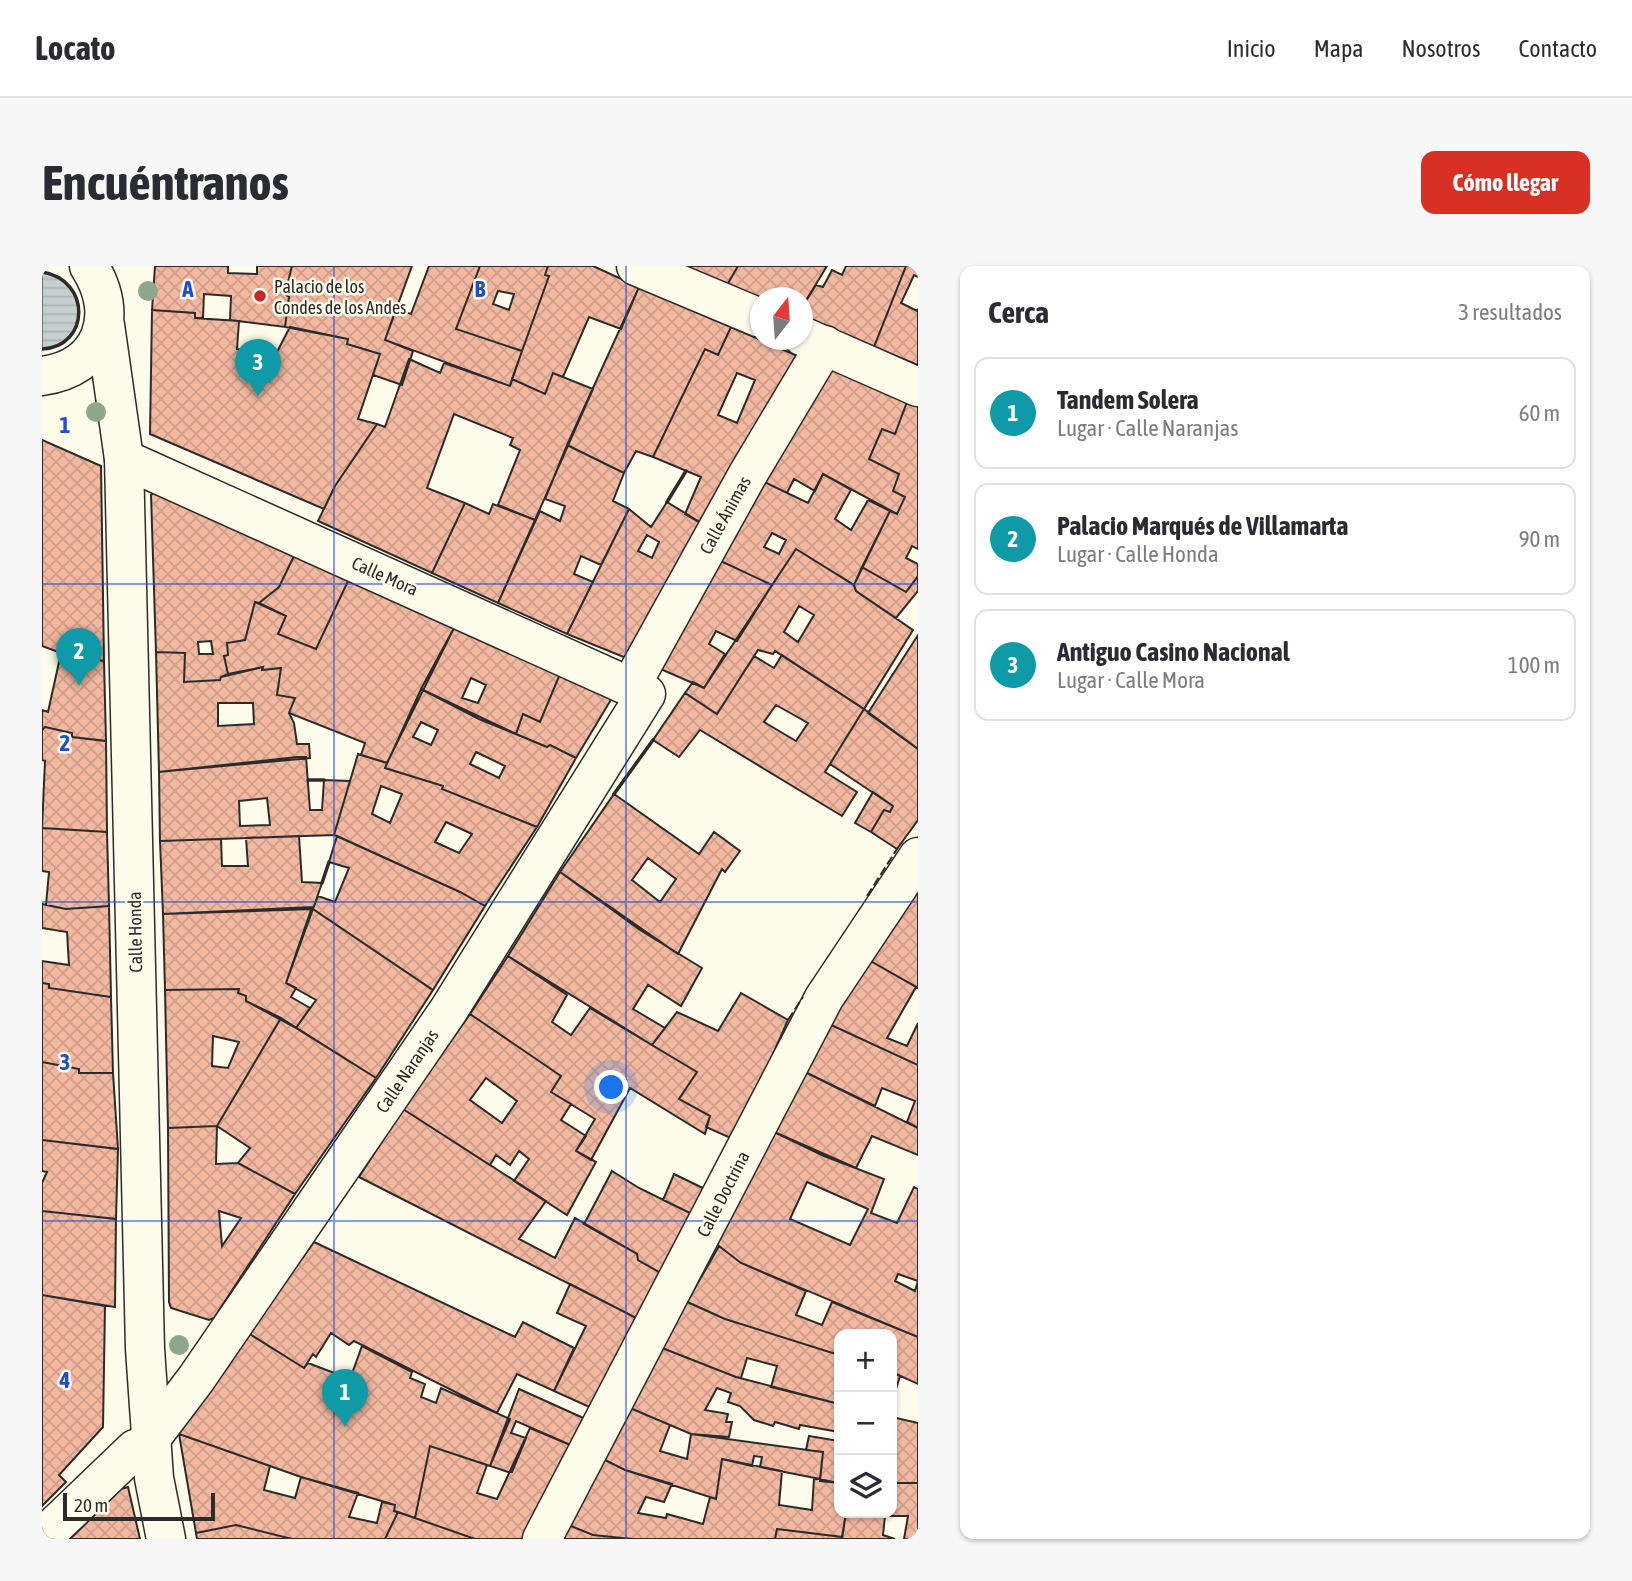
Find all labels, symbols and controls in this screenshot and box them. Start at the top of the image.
text: Locato [35,29,116,67]
text: Inicio [1227,35,1276,62]
text: Mapa [1314,35,1363,62]
text: Nosotros [1401,35,1480,62]
text: Contacto [1518,35,1597,62]
button: Cómo llegar [1421,151,1590,214]
text: Encuéntranos [42,154,289,210]
text: A [181,276,194,302]
place label: Palacio de los Condes de los Andes [274,276,406,318]
text: B [475,276,486,302]
north arrow [750,287,813,350]
marker: Palacio de los Condes de los Andes [252,288,268,304]
text: Cerca [988,295,1049,329]
text: 3 resultados [1458,299,1562,325]
pin: 3 [235,339,281,397]
text: Tandem Solera [1057,385,1199,415]
text: 1 [1008,400,1018,426]
text: 60 m [1519,400,1560,426]
text: 1 [60,412,71,438]
text: Lugar · Calle Naranjas [1057,415,1238,441]
street label: Calle Ánimas [695,472,755,558]
text: Palacio Marqués de Villamarta [1057,511,1348,541]
text: 2 [1008,526,1018,552]
text: 90 m [1519,526,1560,552]
text: Lugar · Calle Honda [1057,541,1219,567]
street label: Calle Mora [349,552,421,600]
pin: 2 [56,628,102,686]
text: Antiguo Casino Nacional [1057,637,1290,667]
text: 3 [1008,652,1018,678]
text: 100 m [1508,652,1560,678]
text: Lugar · Calle Mora [1057,667,1205,693]
text: 2 [60,730,70,756]
street label: Calle Honda [124,891,146,973]
street label: Calle Naranjas [371,1025,443,1117]
text: 3 [60,1049,70,1075]
your location [594,1070,628,1104]
street label: Calle Doctrina [692,1148,754,1240]
map controls [834,1329,897,1518]
button: + [834,1329,897,1392]
text: 4 [59,1367,71,1393]
pin: 1 [322,1369,368,1427]
button: − [834,1392,897,1455]
button: layers [834,1455,897,1518]
scale bar [63,1490,215,1522]
text: 20 m [74,1494,108,1516]

